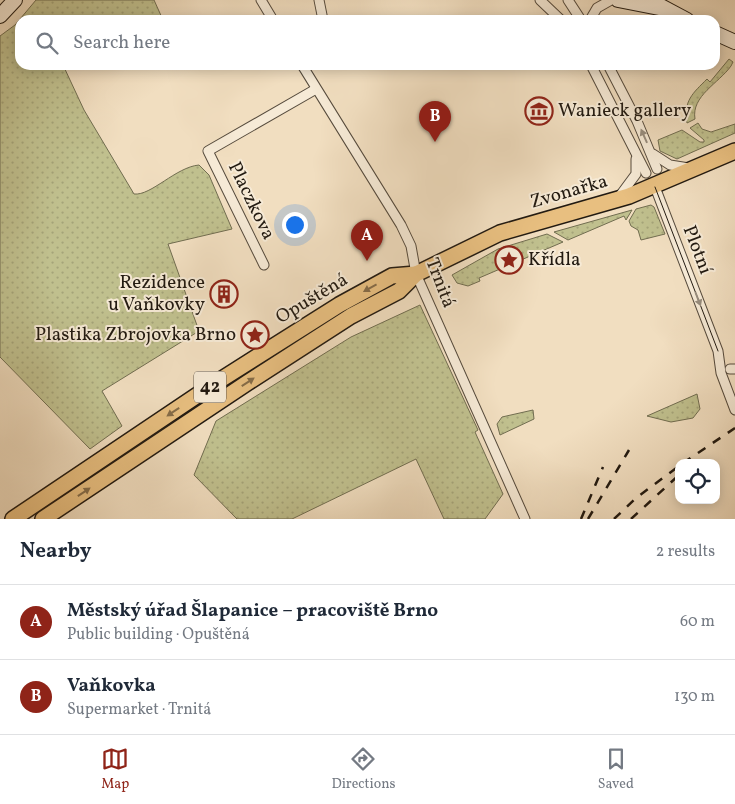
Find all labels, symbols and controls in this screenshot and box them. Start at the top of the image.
search box [15,15,720,70]
icon: search [33,29,61,57]
text: Search here [73,30,170,56]
museum icon: Wanieck gallery [524,96,554,126]
place label: Wanieck gallery [558,98,691,124]
pin: B [419,101,451,142]
one-way arrow [640,129,648,143]
street label: Placzkova [221,158,281,244]
street label: Zvonařka [527,169,611,215]
your location [282,212,308,238]
pin: A [351,220,383,261]
street label: Plotní [676,222,718,279]
place icon: Křídla [494,245,524,275]
place label: Křídla [528,247,580,273]
street label: Trnitá [419,254,461,312]
street label: Opuštěná [271,267,353,331]
place label: Rezidence u Vaňkovky [108,270,205,318]
building icon: Rezidence u Vaňkovky [209,279,239,309]
one-way arrow [363,284,377,292]
one-way arrow [694,292,702,307]
place icon: Plastika Zbrojovka Brno [240,320,270,350]
place label: Plastika Zbrojovka Brno [35,322,236,348]
road number: 42 [194,372,226,402]
one-way arrow [241,377,255,387]
one-way arrow [166,407,180,416]
map controls [675,459,720,504]
button: locate [675,459,720,504]
one-way arrow [77,487,90,497]
text: Nearby [20,537,91,566]
text: 2 results [656,541,715,563]
text: Městský úřad Šlapanice – pracoviště Brno [67,598,438,624]
text: A [30,611,42,633]
text: 60 m [680,611,715,633]
text: Public building · Opuštěná [67,624,250,646]
text: Vaňkovka [67,673,156,699]
text: B [31,686,41,708]
text: 130 m [674,686,715,708]
text: Supermarket · Trnitá [67,699,211,721]
tab: Map [101,745,129,794]
tab: Directions [331,745,396,794]
tab: Saved [598,745,634,794]

